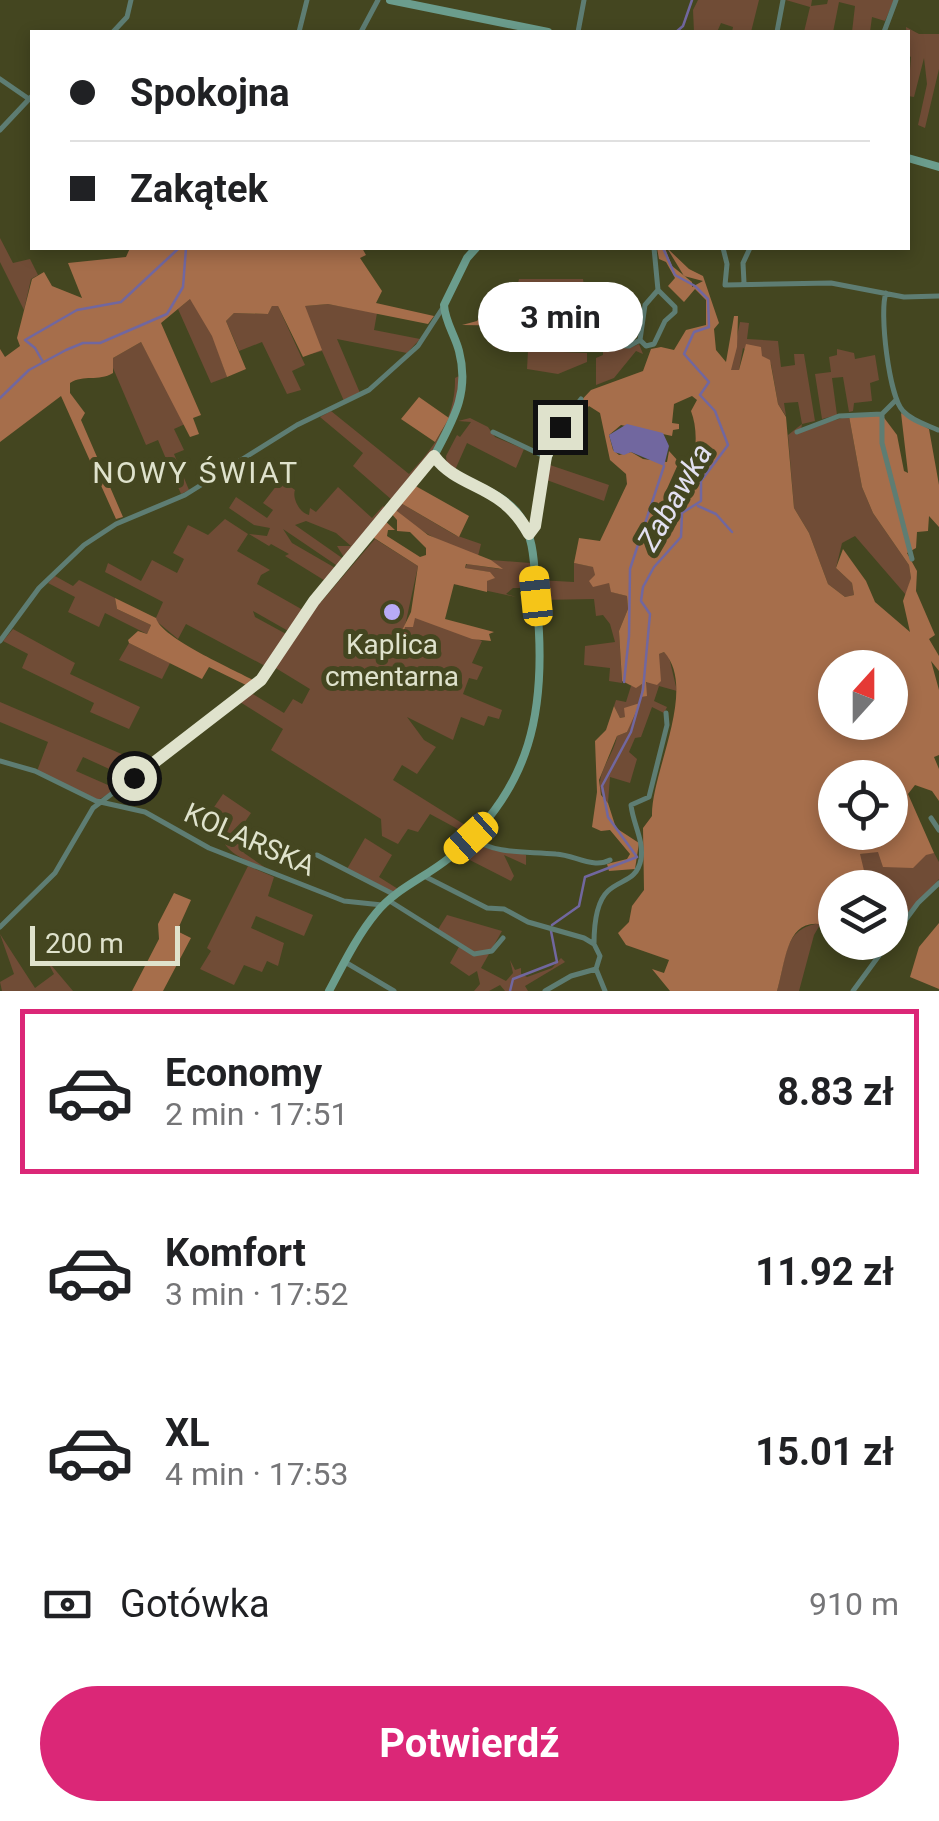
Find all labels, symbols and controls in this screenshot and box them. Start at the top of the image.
text: Spokojna [130,71,290,115]
text: Zakątek [130,167,268,211]
callout: 3 min [478,282,642,352]
text: 3 min [520,298,601,336]
route end [538,405,583,450]
water label: Zabawka [629,437,719,557]
district label: NOWY ŚWIAT [92,455,300,490]
car [518,565,554,627]
marker: Kaplica cmentarna [381,601,403,623]
place label: Kaplica cmentarna [325,628,459,693]
north arrow [818,650,908,740]
map controls [818,650,908,960]
route start [112,756,157,801]
button: locate [818,760,908,850]
street label: KOLARSKA [179,796,320,883]
car [439,807,503,869]
button: layers [818,870,908,960]
scale bar [30,921,180,966]
text: 200 m [45,927,124,960]
icon: car [45,1047,135,1137]
text: Economy [165,1051,322,1095]
text: 8.83 zł [777,1070,894,1114]
text: 2 min · 17:51 [165,1095,348,1133]
icon: car [45,1227,135,1317]
text: Komfort [165,1231,306,1275]
text: 11.92 zł [755,1250,894,1294]
text: 3 min · 17:52 [165,1275,348,1313]
icon: car [45,1407,135,1497]
text: XL [165,1411,210,1455]
text: 15.01 zł [755,1430,894,1474]
text: 4 min · 17:53 [165,1455,348,1493]
icon: cash [40,1577,95,1632]
text: Gotówka [120,1582,270,1626]
text: 910 m [809,1585,899,1623]
button: Potwierdź [40,1686,899,1801]

